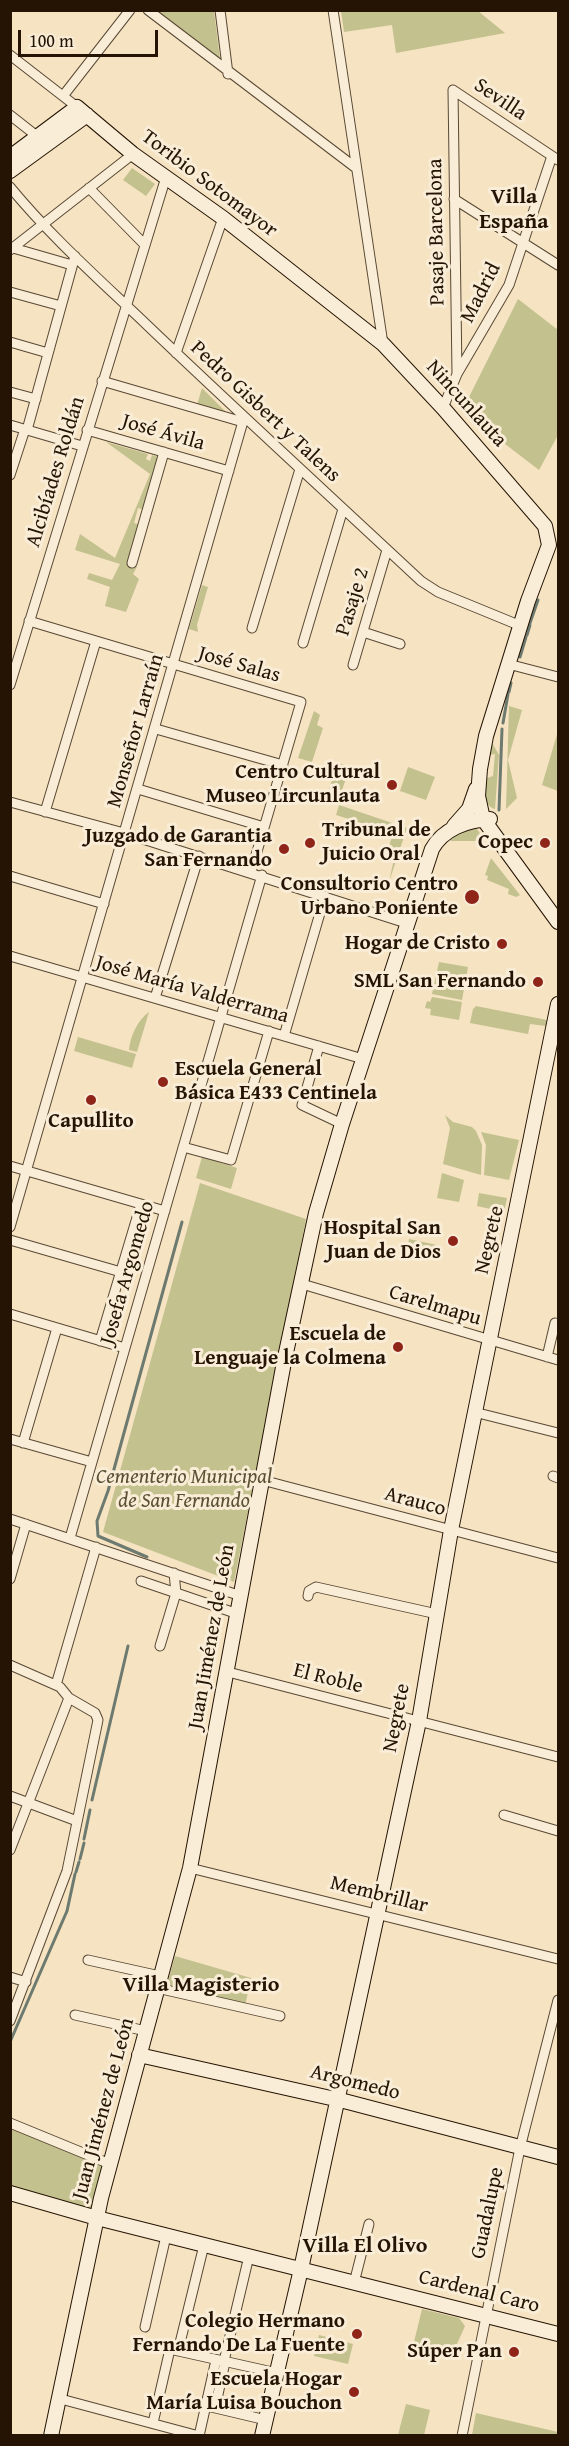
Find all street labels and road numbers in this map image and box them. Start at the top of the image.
street label: Sevilla [469,73,531,127]
street label: Toribio Sotomayor [136,125,282,243]
street label: Pasaje Barcelona [423,158,451,306]
street label: Madrid [455,259,507,327]
street label: Pedro Gisbert y Talens [185,336,345,488]
street label: Nincunlauta [420,355,512,453]
street label: Alcibíades Roldán [21,394,91,550]
street label: José Ávila [119,409,207,457]
street label: Pasaje 2 [331,565,375,639]
street label: José Salas [195,641,283,689]
street label: Monseñor Larraín [102,651,170,811]
street label: José María Valderrama [92,950,292,1030]
street label: Josefa Argomedo [95,1198,161,1348]
street label: Negrete [470,1203,510,1277]
street label: Carelmapu [386,1280,484,1332]
street label: Arauco [382,1482,448,1522]
street label: Juan Jiménez de León [183,1542,241,1732]
street label: El Roble [291,1658,365,1700]
street label: Negrete [378,1681,416,1755]
street label: Membrillar [327,1871,431,1919]
street label: Juan Jiménez de León [68,2015,140,2203]
street label: Argomedo [308,2060,402,2106]
street label: Guadalupe [466,2165,510,2261]
street label: Cardenal Caro [416,2265,542,2319]

